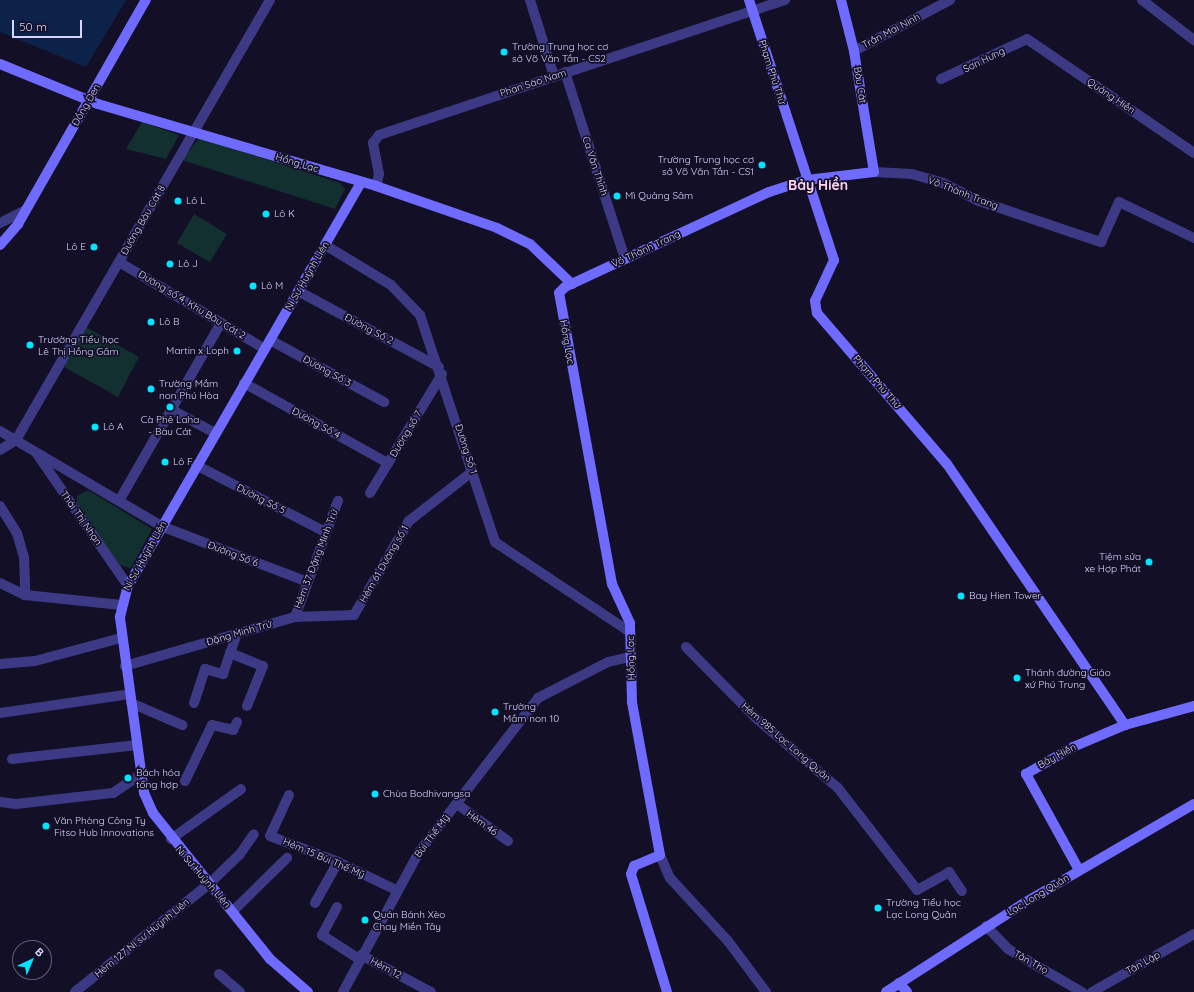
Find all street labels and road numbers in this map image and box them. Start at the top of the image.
street label: Trần Mai Ninh [860,11,922,51]
street label: Phạm Phú Thứ [756,38,788,106]
street label: Sơn Hưng [961,45,1007,75]
street label: Bàu Cát [851,66,869,104]
street label: Phan Sào Nam [498,67,568,99]
street label: Quảng Hiền [1085,76,1137,116]
street label: Đồng Đen [69,82,103,128]
street label: Ca Văn Thỉnh [580,135,610,197]
street label: Hồng Lạc [274,151,320,175]
street label: Võ Thành Trang [926,174,1000,212]
street label: Đường Bàu Cát 8 [118,183,168,257]
street label: Võ Thành Trang [610,228,682,270]
street label: Ni Sư Huỳnh Liên [282,239,332,313]
street label: Đường số 4, Khu Bàu Cát 2 [136,268,248,342]
street label: Đường Số 2 [343,311,395,347]
street label: Hồng Lạc [557,319,577,365]
street label: Đường Số 3 [301,353,353,389]
street label: Phạm Phú Thứ [850,353,904,411]
street label: Đường Số 4 [290,405,342,441]
street label: Đường số 7 [387,409,425,459]
street label: Đường Số 1 [452,423,480,475]
street label: Đường Số 5 [234,482,288,516]
street label: Thái Thị Nhạn [58,488,104,548]
street label: Hẻm 37 Đặng Minh Trứ [292,508,340,610]
street label: Ni Sư Huỳnh Liên [121,519,169,593]
street label: Hẻm 61 Đường số 1 [357,523,411,605]
street label: Đường Số 6 [206,539,260,569]
street label: Đặng Minh Trứ [205,618,273,648]
street label: Hồng Lạc [625,636,637,680]
street label: Hẻm 985 Lạc Long Quân [739,700,833,784]
street label: Bảy Hiền [1036,741,1078,771]
street label: Hẻm 46 [464,808,500,838]
street label: Bùi Thế Mỹ [412,812,452,860]
street label: Hẻm 15 Bùi Thế Mỹ [281,835,367,881]
street label: Ni Sư Huỳnh Liên [173,844,233,910]
street label: Lạc Long Quân [1005,872,1071,918]
street label: Hẻm 127 Ni sư Huỳnh Liên [92,896,192,980]
street label: Tân Thọ [1012,948,1050,976]
street label: Tân Lập [1124,949,1162,977]
street label: Hẻm 12 [368,955,404,981]

